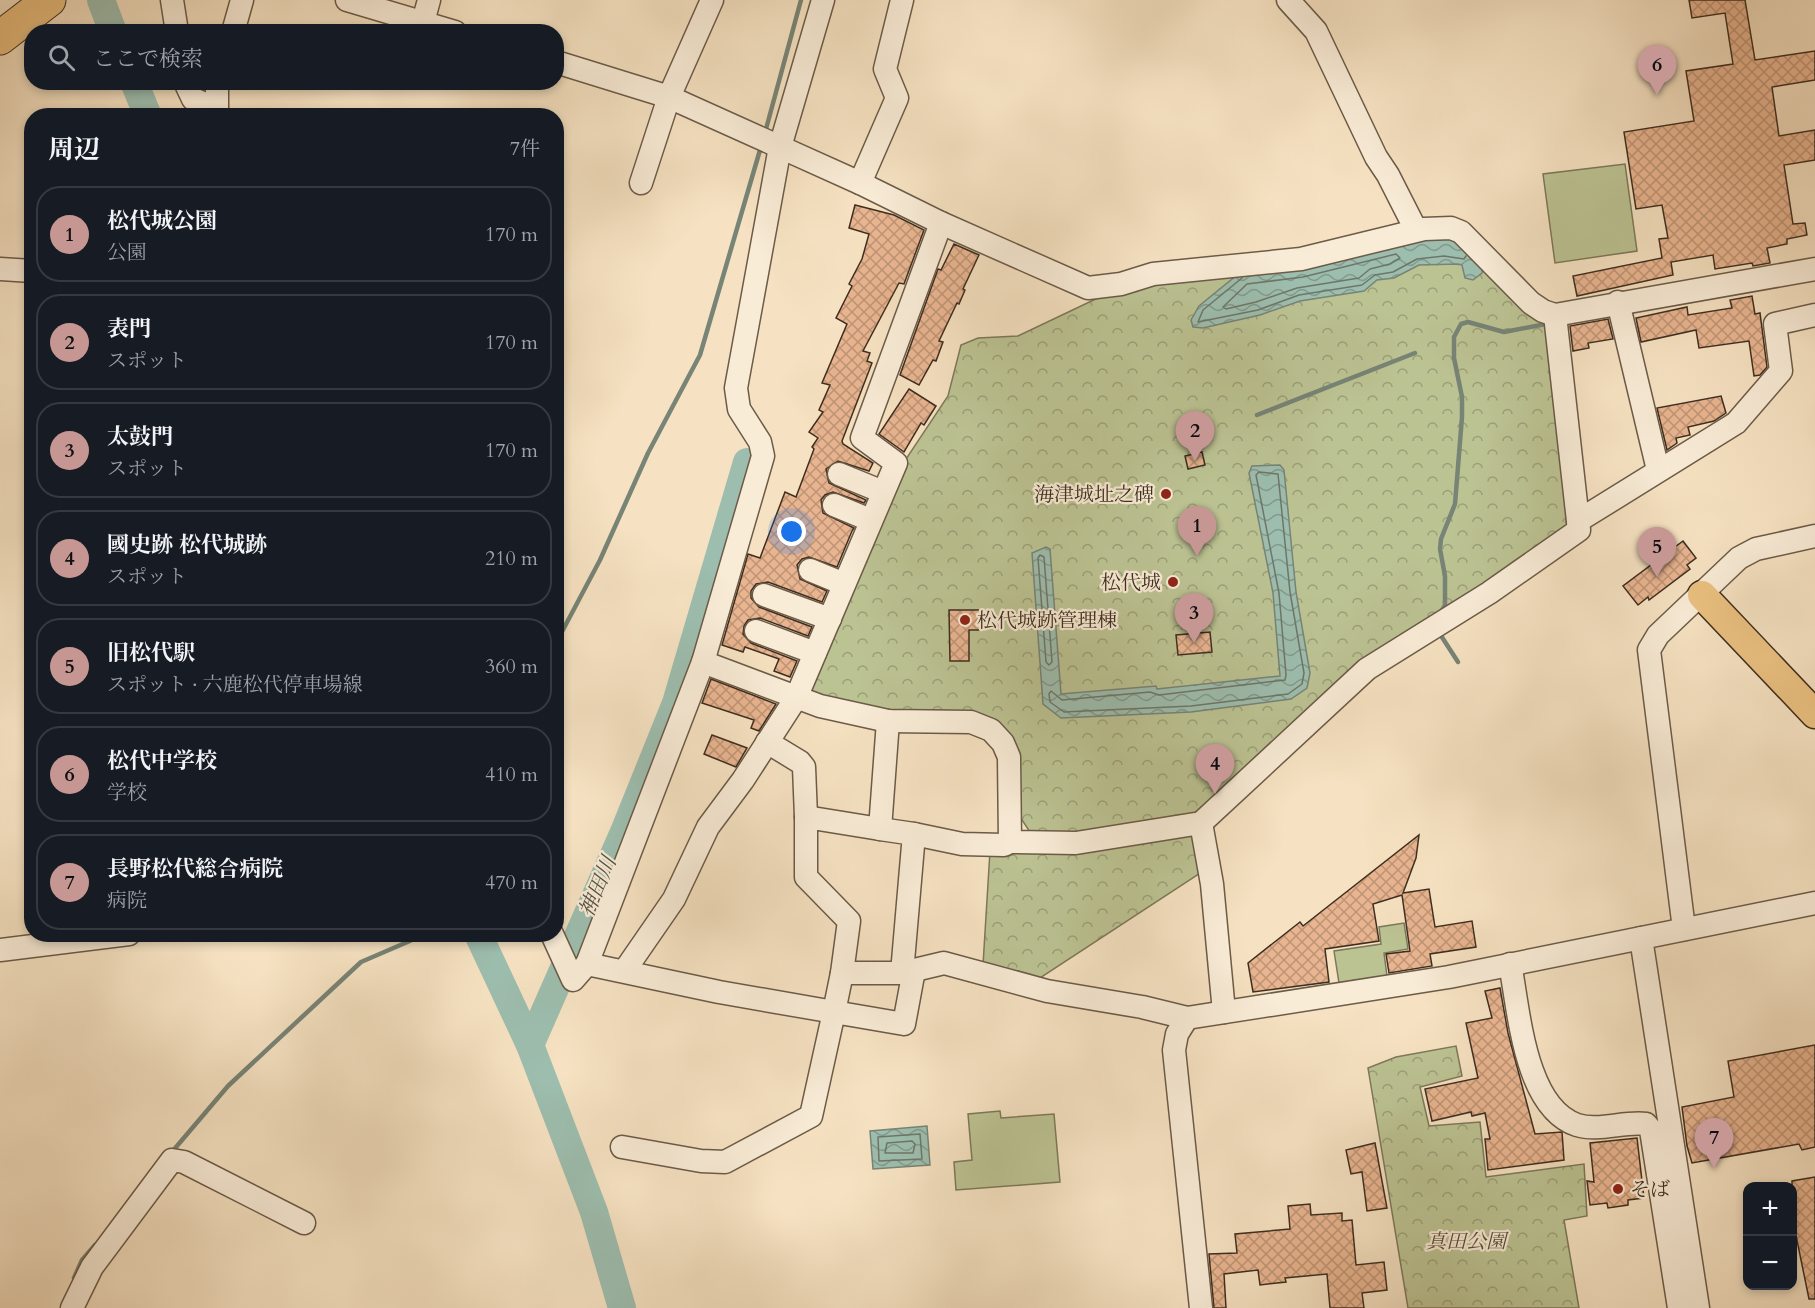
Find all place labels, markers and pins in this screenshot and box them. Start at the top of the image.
pin: 6 [1638,46,1676,95]
pin: 2 [1176,412,1214,461]
place label: 海津城址之碑 [1034,481,1154,508]
marker: 海津城址之碑 [1159,487,1173,501]
pin: 1 [1178,506,1216,556]
pin: 5 [1638,528,1676,577]
place label: 松代城 [1101,569,1161,596]
marker: 松代城 [1166,575,1180,589]
pin: 3 [1174,594,1214,643]
place label: 松代城跡管理棟 [977,607,1117,634]
marker: 松代城跡管理棟 [958,613,972,627]
pin: 4 [1196,744,1234,794]
pin: 7 [1694,1118,1734,1168]
place label: そば [1630,1176,1670,1203]
marker: そば [1611,1182,1625,1196]

